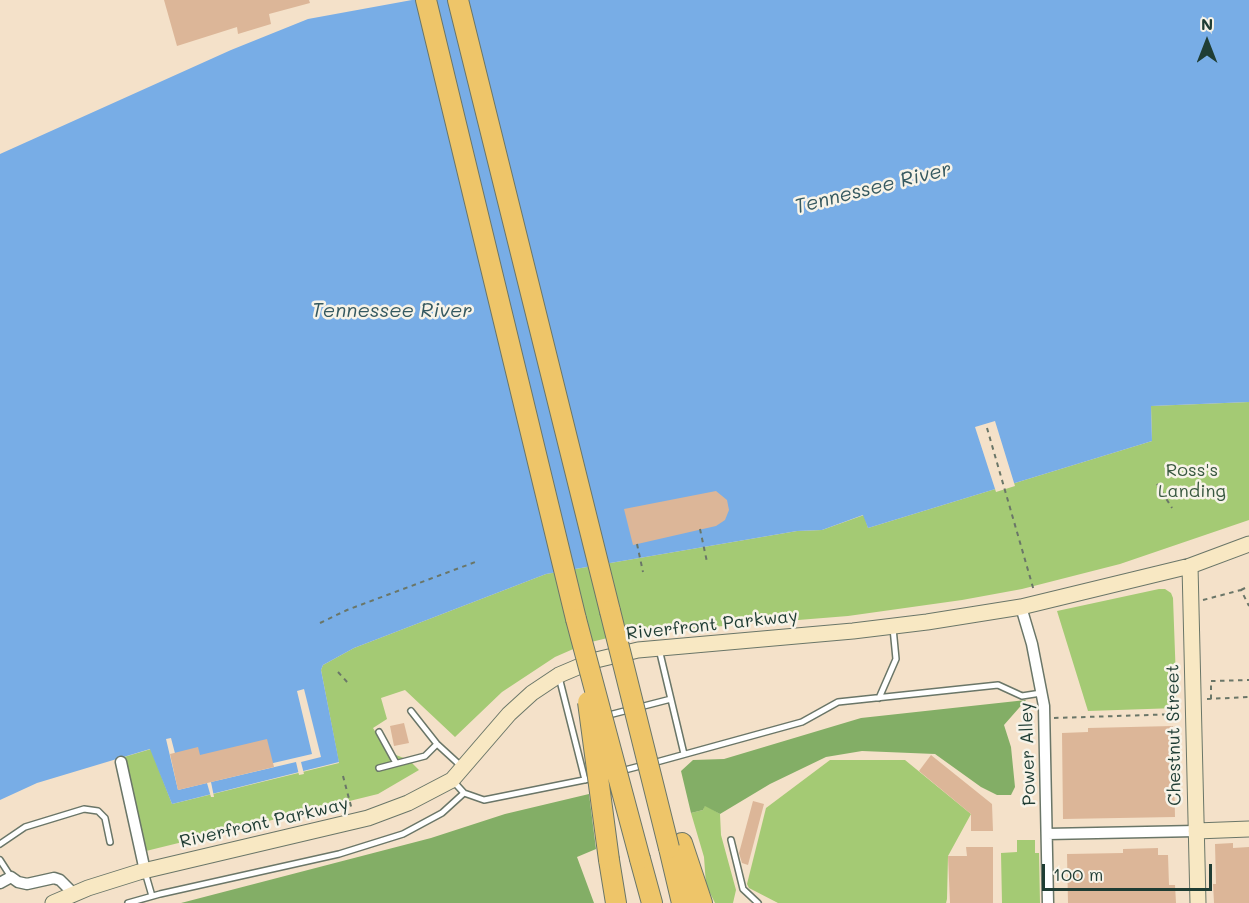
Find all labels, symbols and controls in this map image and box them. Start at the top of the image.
north arrow [1177,12,1237,72]
text: N [1201,13,1213,34]
water label: Tennessee River [792,157,954,219]
water label: Tennessee River [312,299,472,323]
park label: Ross's Landing [1158,459,1226,502]
street label: Riverfront Parkway [625,605,799,645]
street label: Chestnut Street [1162,664,1186,806]
street label: Power Alley [1015,702,1041,806]
street label: Riverfront Parkway [178,793,350,853]
scale bar [1045,852,1214,890]
text: 100 m [1053,862,1103,886]

